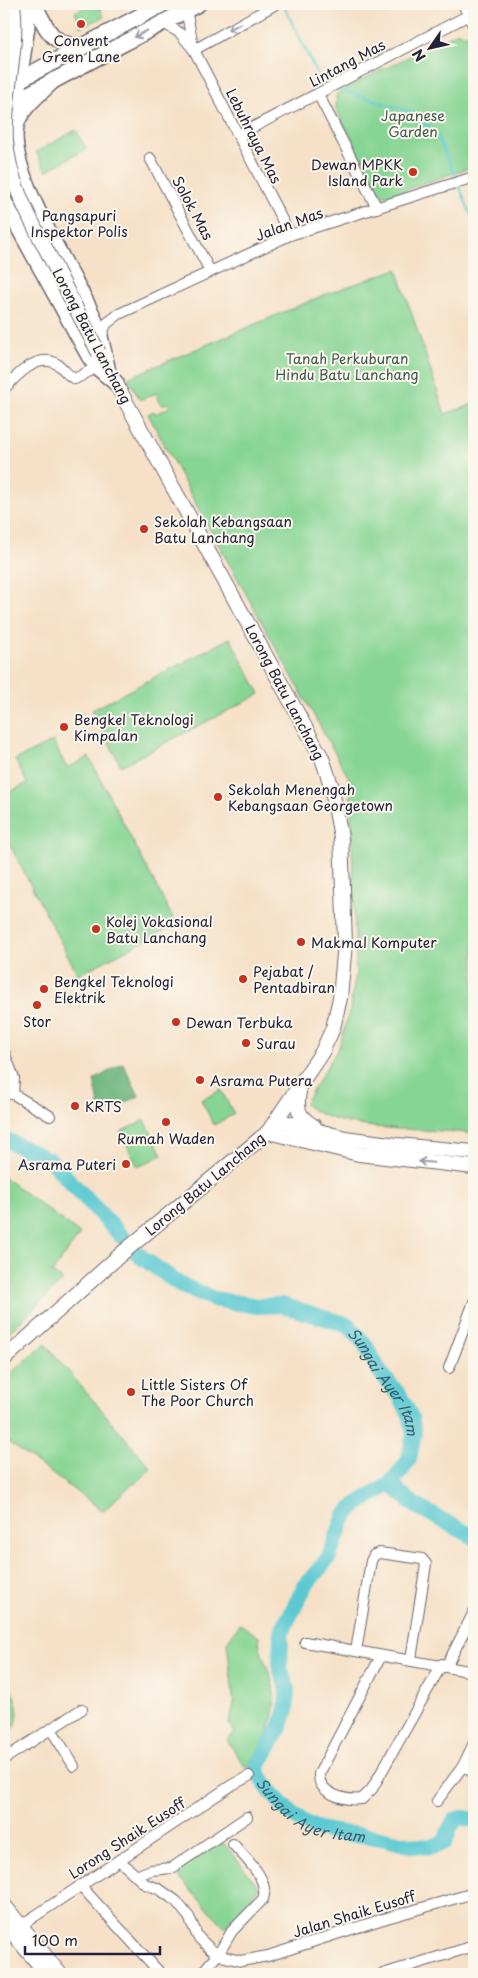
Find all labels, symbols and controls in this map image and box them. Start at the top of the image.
marker: Convent Green Lane [75,18,87,30]
one-way arrow [227,22,242,32]
north arrow [406,22,456,72]
one-way arrow [134,29,149,39]
place label: Convent Green Lane [42,30,120,67]
street label: Lintang Mas [305,34,389,92]
text: N [407,45,431,66]
street label: Lebuhraya Mas [221,85,287,187]
park label: Japanese Garden [381,105,445,142]
place label: Dewan MPKK Island Park [311,154,403,191]
marker: Dewan MPKK Island Park [407,166,419,178]
street label: Solok Mas [167,172,219,244]
marker: Pangsapuri Inspektor Polis [73,193,85,205]
street label: Jalan Mas [252,202,326,246]
place label: Pangsapuri Inspektor Polis [30,205,128,242]
street label: Lorong Batu Lanchang [47,265,137,407]
park label: Tanah Perkuburan Hindu Batu Lanchang [275,348,419,385]
place label: Sekolah Kebangsaan Batu Lanchang [154,511,292,548]
marker: Sekolah Kebangsaan Batu Lanchang [138,523,150,535]
street label: Lorong Batu Lanchang [240,621,330,763]
place label: Bengkel Teknologi Kimpalan [74,709,194,746]
marker: Bengkel Teknologi Kimpalan [58,721,70,733]
place label: Sekolah Menengah Kebangsaan Georgetown [228,779,393,816]
marker: Sekolah Menengah Kebangsaan Georgetown [212,791,224,803]
place label: Kolej Vokasional Batu Lanchang [106,911,213,948]
marker: Kolej Vokasional Batu Lanchang [90,923,102,935]
place label: Makmal Komputer [311,932,437,953]
marker: Makmal Komputer [295,936,307,948]
place label: Pejabat / Pentadbiran [253,961,335,998]
place label: Bengkel Teknologi Elektrik [54,971,174,1008]
marker: Pejabat / Pentadbiran [237,973,249,985]
marker: Bengkel Teknologi Elektrik [38,983,50,995]
marker: Stor [31,999,43,1011]
place label: Stor [23,1011,52,1032]
place label: Dewan Terbuka [186,1012,293,1033]
marker: Dewan Terbuka [170,1016,182,1028]
place label: Surau [256,1033,296,1054]
marker: Surau [240,1037,252,1049]
place label: Asrama Putera [210,1070,313,1091]
marker: Asrama Putera [194,1074,206,1086]
place label: KRTS [85,1096,122,1117]
marker: KRTS [69,1100,81,1112]
marker: Rumah Waden [160,1116,172,1128]
place label: Rumah Waden [117,1128,215,1149]
street label: Lorong Batu Lanchang [141,1128,269,1240]
place label: Asrama Puteri [18,1154,116,1175]
one-way arrow [418,1157,434,1166]
marker: Asrama Puteri [120,1158,132,1170]
water label: Sungai Ayer Itam [343,1322,426,1438]
place label: Little Sisters Of The Poor Church [141,1374,254,1411]
marker: Little Sisters Of The Poor Church [125,1386,137,1398]
water label: Sungai Ayer Itam [252,1772,367,1847]
street label: Lorong Shaik Eusoff [65,1791,191,1884]
street label: Jalan Shaik Eusoff [290,1885,419,1943]
scale bar [25,1923,160,1955]
text: 100 m [32,1928,78,1951]

